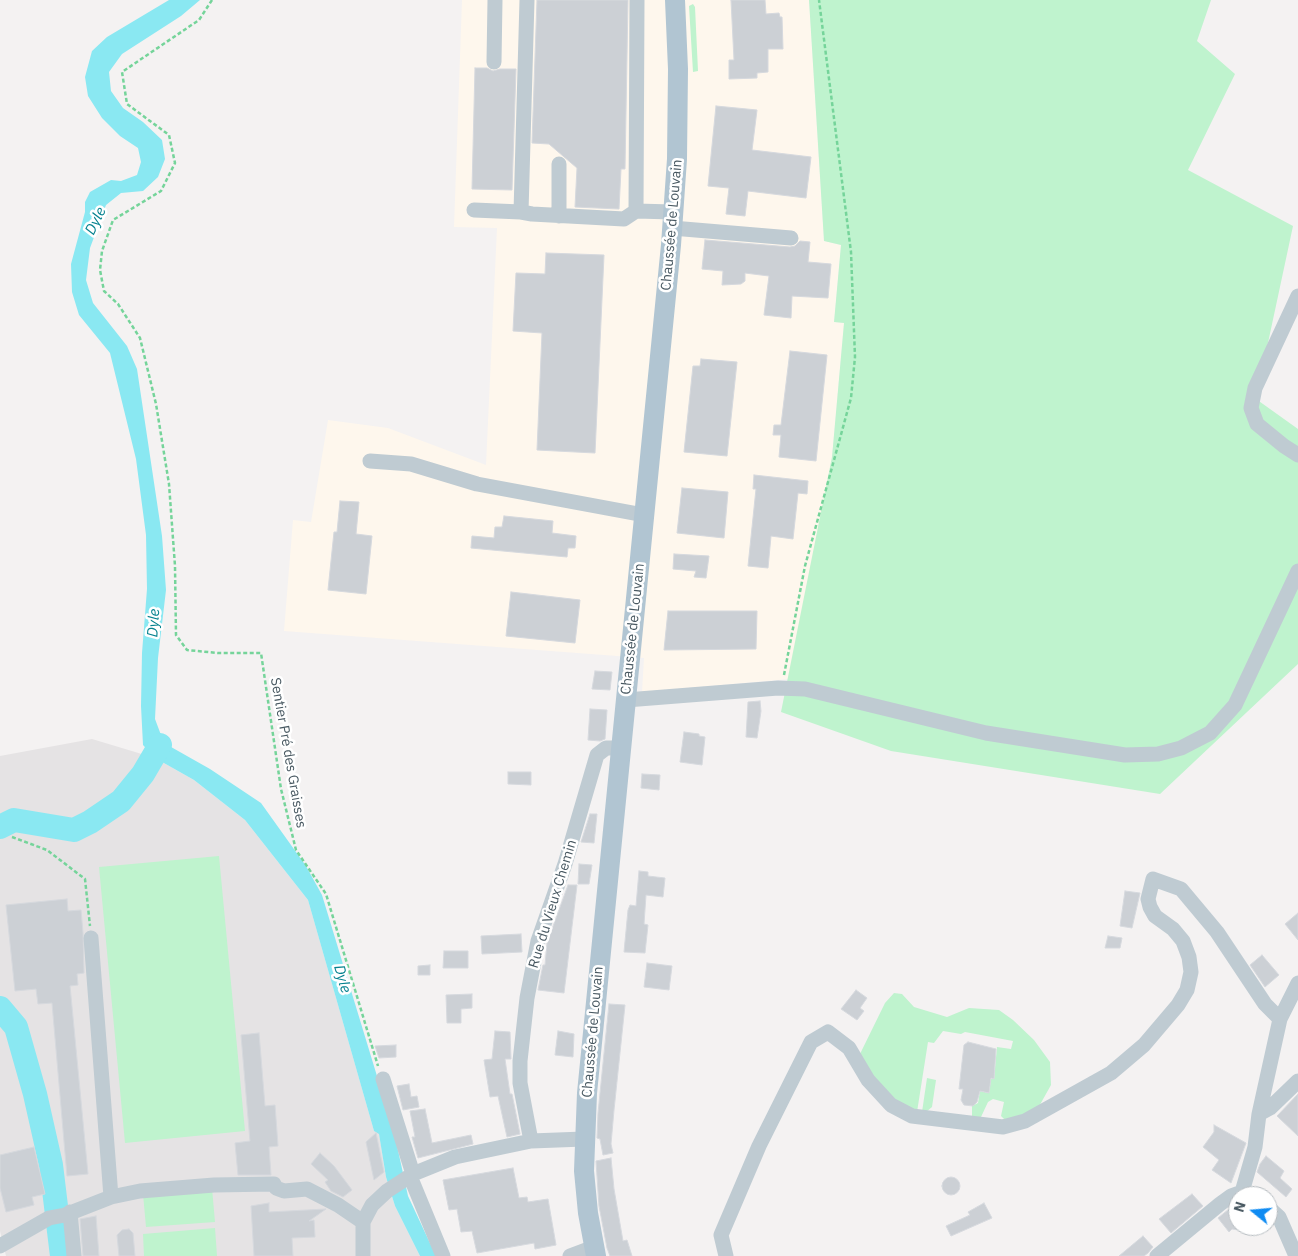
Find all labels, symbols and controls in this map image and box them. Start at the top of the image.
street label: Chaussée de Louvain [658,159,686,291]
water label: Dyle [82,204,110,238]
street label: Chaussée de Louvain [618,563,648,695]
water label: Dyle [144,608,164,638]
street label: Sentier Pré des Graisses [266,676,310,830]
street label: Rue du Vieux Chemin [525,838,581,970]
water label: Dyle [329,963,355,995]
street label: Chaussée de Louvain [579,966,607,1098]
north arrow [1228,1186,1278,1236]
text: N [1230,1199,1250,1214]

